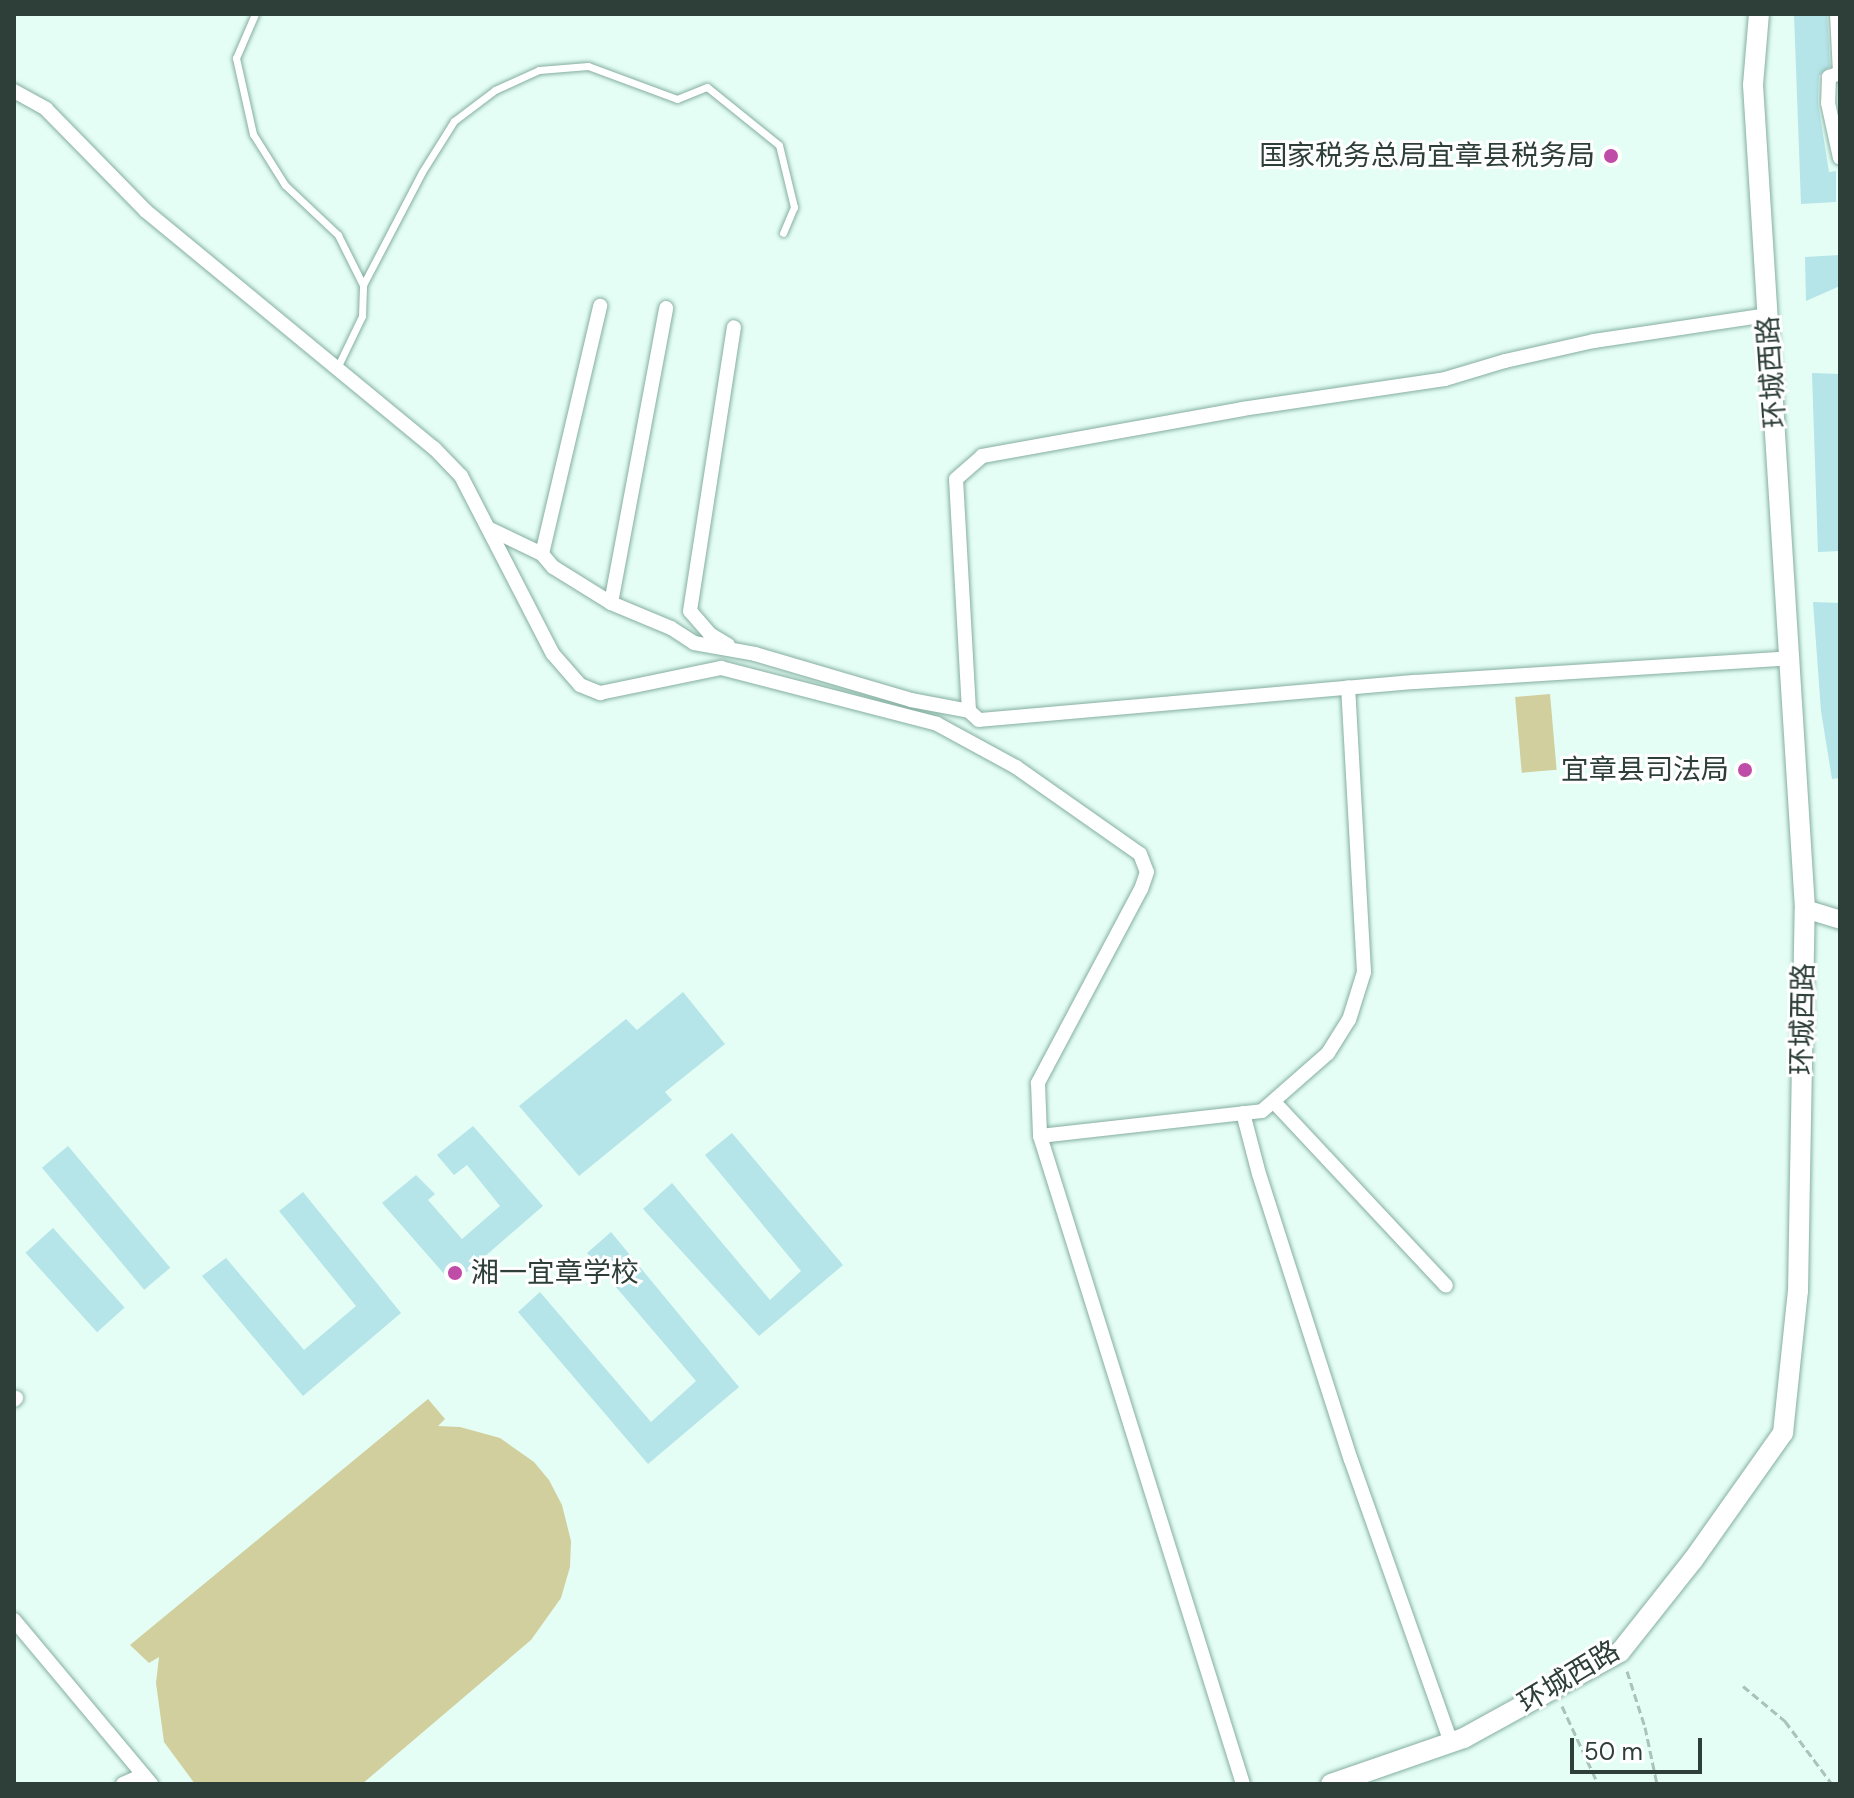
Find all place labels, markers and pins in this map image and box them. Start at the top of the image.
place label: 国家税务总局宜章县税务局 [1259,139,1595,173]
marker: 国家税务总局宜章县税务局 [1602,147,1620,165]
place label: 宜章县司法局 [1561,753,1729,787]
marker: 宜章县司法局 [1736,761,1754,779]
place label: 湘一宜章学校 [471,1256,639,1290]
marker: 湘一宜章学校 [446,1264,464,1282]

